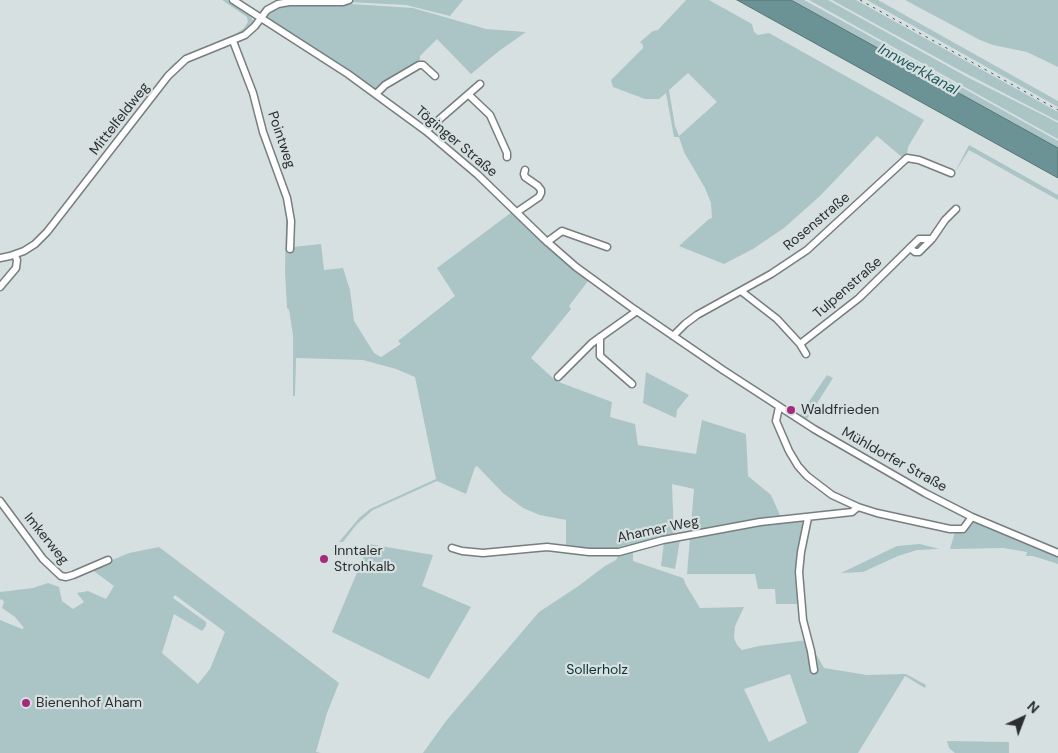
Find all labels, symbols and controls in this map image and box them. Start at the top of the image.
water label: Innwerkkanal [874,40,962,100]
street label: Mittelfeldweg [86,79,154,159]
street label: Töginger Straße [412,103,500,181]
street label: Pointweg [263,109,299,171]
street label: Rosenstraße [780,189,854,255]
street label: Tulpenstraße [810,254,886,322]
place label: Waldfrieden [801,402,879,418]
marker: Waldfrieden [785,404,797,416]
street label: Mühldorfer Straße [838,424,950,496]
street label: Imkerweg [20,510,72,568]
street label: Ahamer Weg [616,513,700,547]
place label: Inntaler Strohkalb [334,543,395,576]
marker: Inntaler Strohkalb [318,553,330,565]
park label: Sollerholz [566,662,628,678]
north arrow [998,693,1048,743]
place label: Bienenhof Aham [36,695,142,711]
marker: Bienenhof Aham [20,697,32,709]
text: N [1023,697,1043,717]

